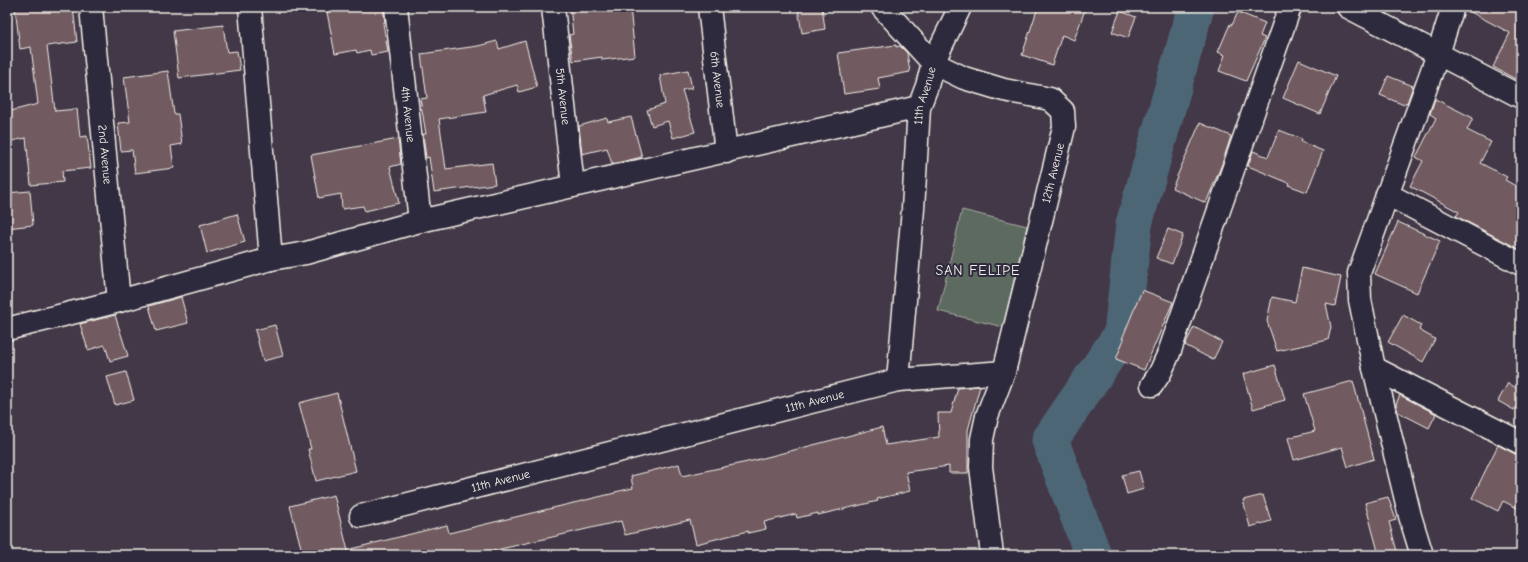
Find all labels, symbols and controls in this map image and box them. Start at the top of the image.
street label: 6th Avenue [707,50,728,109]
street label: 11th Avenue [911,65,939,125]
street label: 5th Avenue [553,67,573,126]
street label: 4th Avenue [398,86,418,143]
street label: 2nd Avenue [95,124,115,185]
street label: 12th Avenue [1039,141,1067,205]
district label: SAN FELIPE [935,262,1021,279]
street label: 11th Avenue [784,387,845,415]
street label: 11th Avenue [470,466,531,495]

